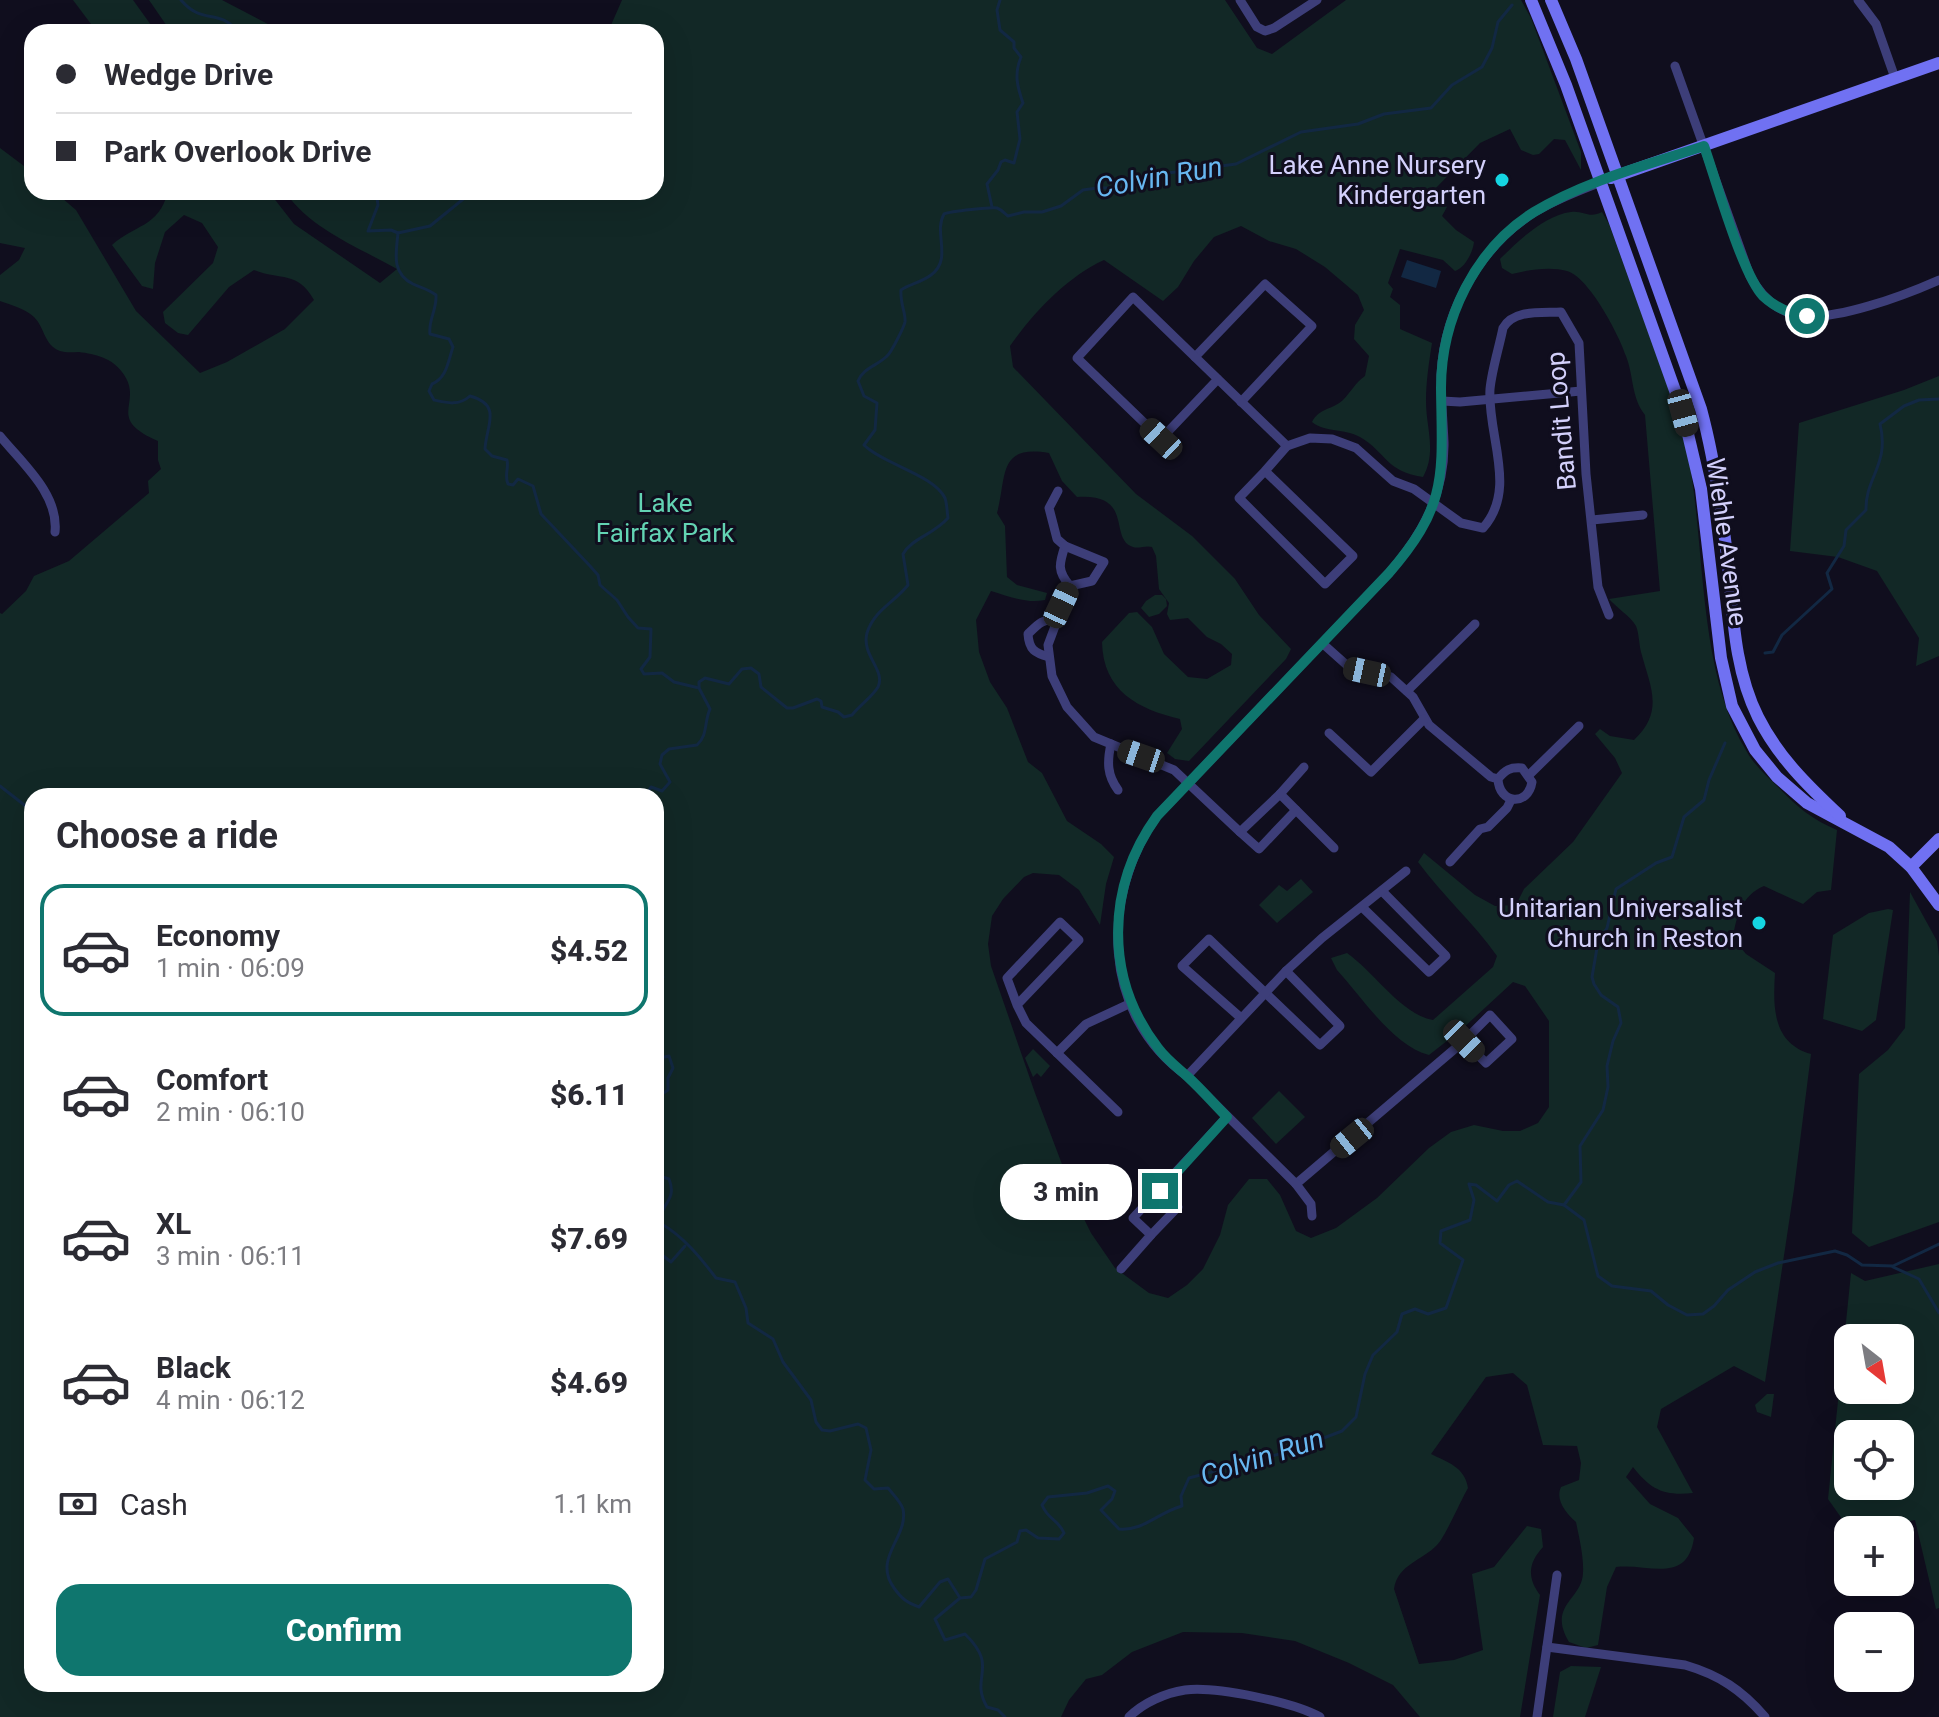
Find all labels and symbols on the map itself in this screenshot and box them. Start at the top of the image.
water label: Colvin Run [1093,150,1225,204]
place label: Lake Anne Nursery Kindergarten [1269,150,1486,210]
marker: Lake Anne Nursery Kindergarten [1493,171,1511,189]
route start [1789,298,1825,334]
street label: Bandit Loop [1540,351,1582,491]
car [1665,387,1701,439]
car [1135,414,1187,464]
street label: Wiehle Avenue [1700,456,1754,628]
park label: Lake Fairfax Park [596,488,735,548]
car [1040,578,1082,632]
car [1341,655,1393,689]
car [1114,737,1168,775]
place label: Unitarian Universalist Church in Reston [1498,893,1743,953]
marker: Unitarian Universalist Church in Reston [1750,914,1768,932]
car [1439,1015,1489,1067]
car [1326,1114,1378,1162]
callout: 3 min [1000,1163,1132,1219]
route end [1142,1173,1178,1209]
north arrow [1834,1324,1914,1404]
water label: Colvin Run [1196,1422,1328,1492]

